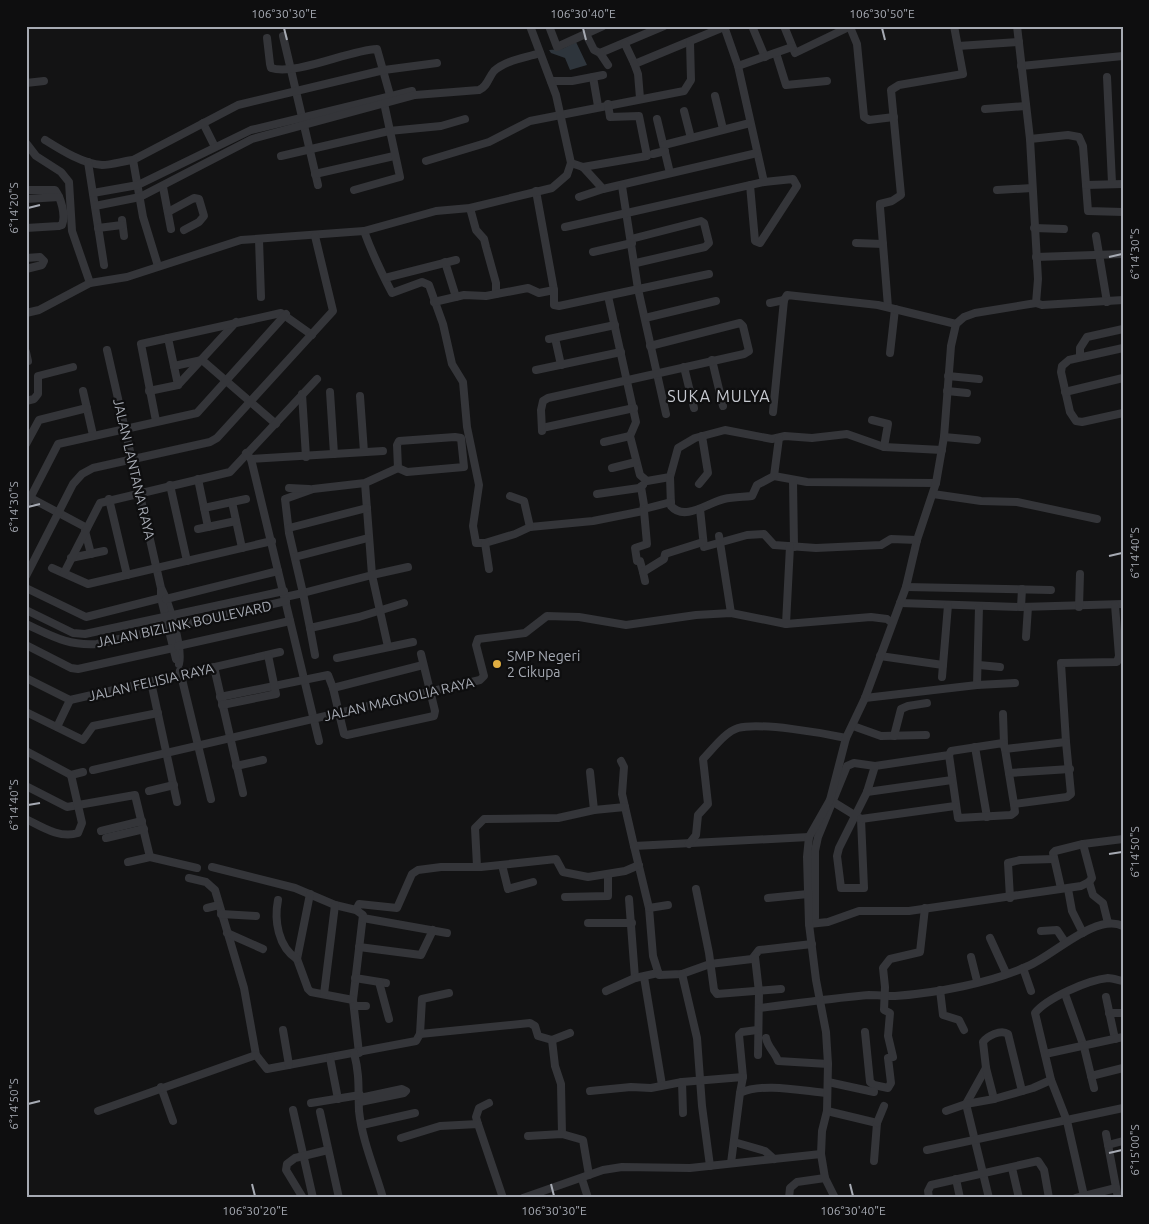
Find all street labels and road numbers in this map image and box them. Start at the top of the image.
street label: JALAN LANTANA RAYA [110,397,158,541]
street label: JALAN BIZLINK BOULEVARD [95,598,273,650]
street label: JALAN FELISIA RAYA [87,660,215,704]
street label: JALAN MAGNOLIA RAYA [322,674,476,724]

